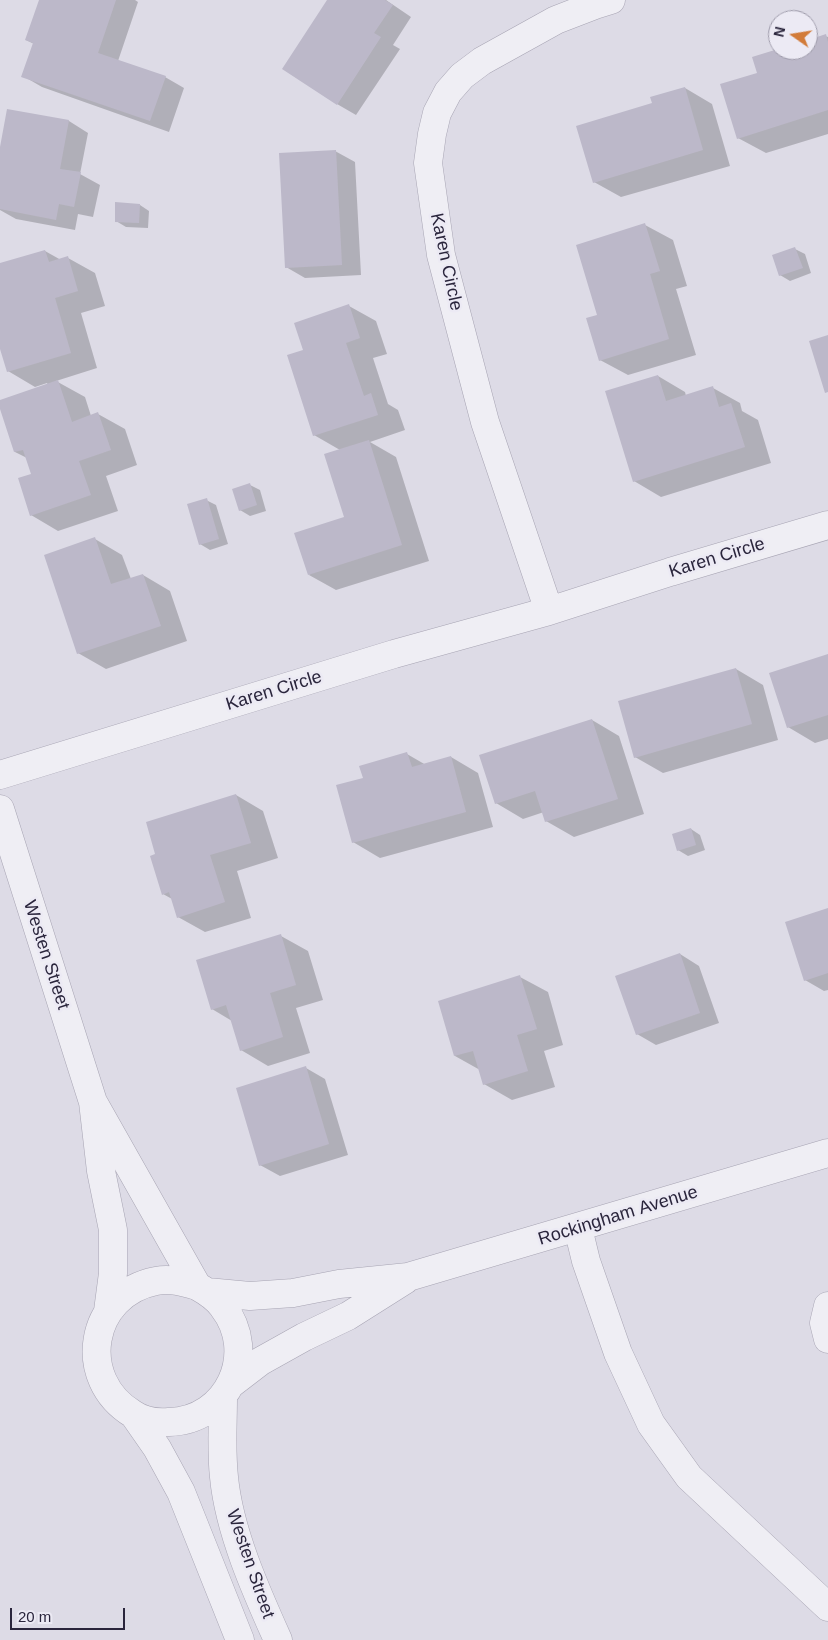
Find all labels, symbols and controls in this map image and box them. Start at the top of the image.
north arrow [768,10,818,60]
text: N [770,25,788,39]
street label: Karen Circle [425,211,467,313]
street label: Karen Circle [666,533,768,583]
street label: Karen Circle [223,666,325,716]
street label: Westen Street [18,898,74,1012]
street label: Rockingham Avenue [536,1181,700,1251]
street label: Westen Street [221,1507,279,1621]
scale bar [12,1598,128,1630]
text: 20 m [18,1608,51,1625]

